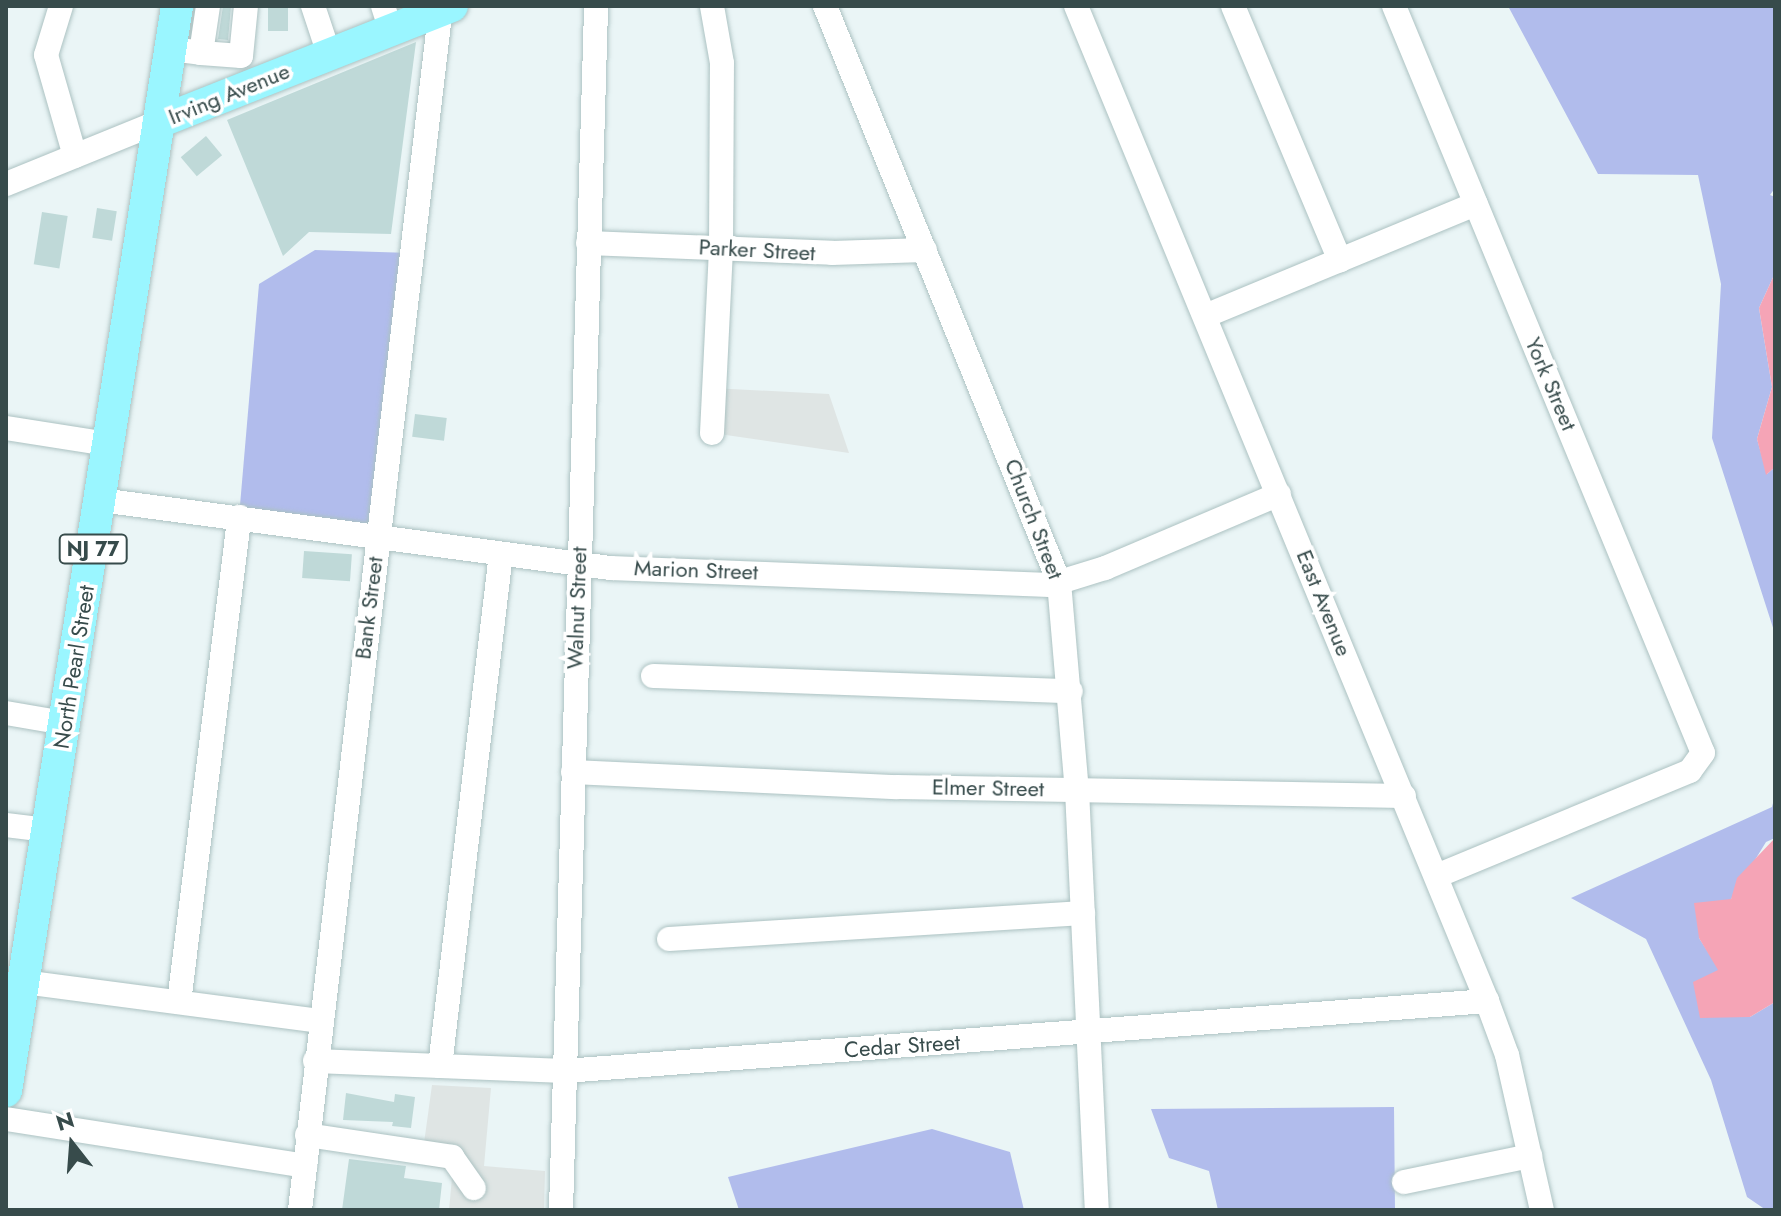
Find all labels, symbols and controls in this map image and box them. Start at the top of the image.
street label: Irving Avenue [165,58,293,130]
street label: Parker Street [698,234,816,266]
street label: York Street [1520,334,1582,434]
street label: Church Street [999,455,1069,583]
road number: NJ 77 [57,533,129,565]
street label: Walnut Street [562,546,592,670]
street label: East Avenue [1291,546,1357,660]
street label: Bank Street [350,555,388,661]
street label: Marion Street [633,555,759,585]
street label: North Pearl Street [48,583,100,751]
street label: Elmer Street [932,774,1044,802]
street label: Cedar Street [843,1029,961,1063]
text: N [52,1103,78,1139]
north arrow [32,1104,112,1184]

